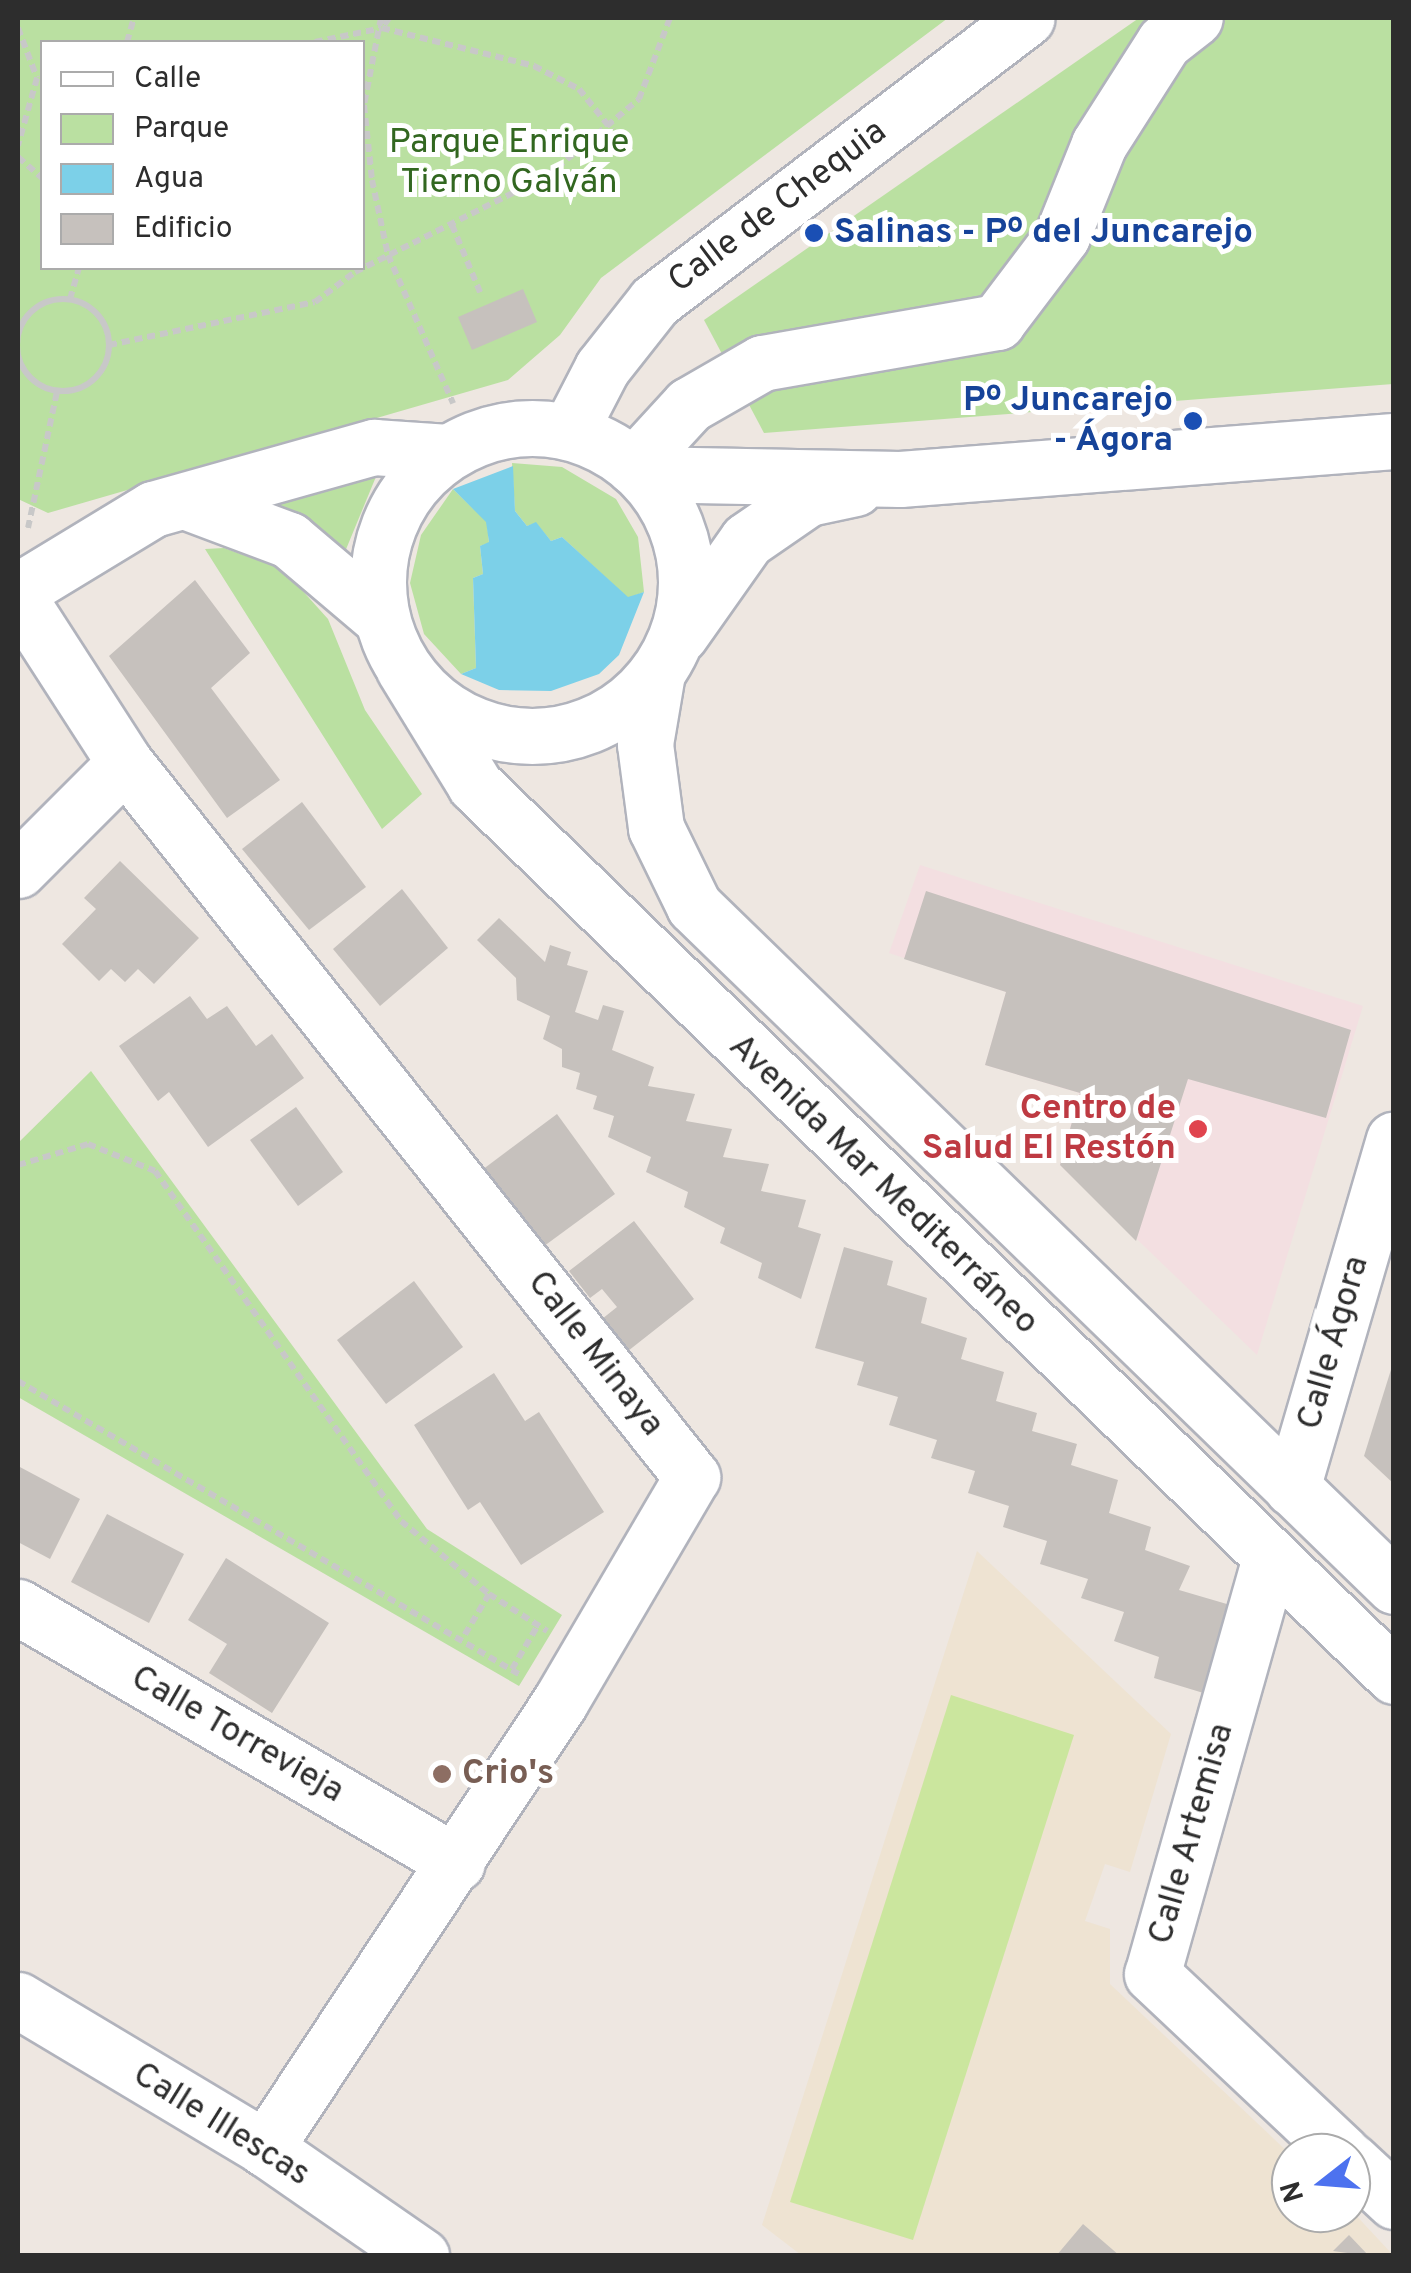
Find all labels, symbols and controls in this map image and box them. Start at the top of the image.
legend [40,40,365,270]
text: Calle [134,61,201,98]
text: Parque [134,111,229,148]
street label: Calle de Chequia [661,111,895,303]
park label: Parque Enrique Tierno Galván [389,122,629,204]
text: Agua [134,161,204,198]
text: Edificio [134,211,232,248]
place label: Salinas - Pº del Juncarejo [834,212,1253,254]
marker: Salinas - Pº del Juncarejo [803,222,825,244]
place label: Pº Juncarejo - Ágora [963,380,1173,462]
marker: Pº Juncarejo - Ágora [1182,410,1204,432]
street label: Avenida Mar Mediterráneo [719,1026,1047,1344]
place label: Centro de Salud El Restón [922,1088,1176,1170]
marker: Centro de Salud El Restón [1185,1116,1211,1142]
street label: Calle Ágora [1289,1251,1379,1435]
street label: Calle Minaya [518,1263,672,1445]
street label: Calle Torrevieja [122,1657,352,1813]
street label: Calle Artemisa [1140,1718,1244,1950]
place label: Crio's [462,1753,554,1795]
marker: Crio's [431,1763,453,1785]
street label: Calle Illescas [125,2054,317,2196]
north arrow [1271,2133,1371,2233]
text: N [1274,2176,1314,2206]

